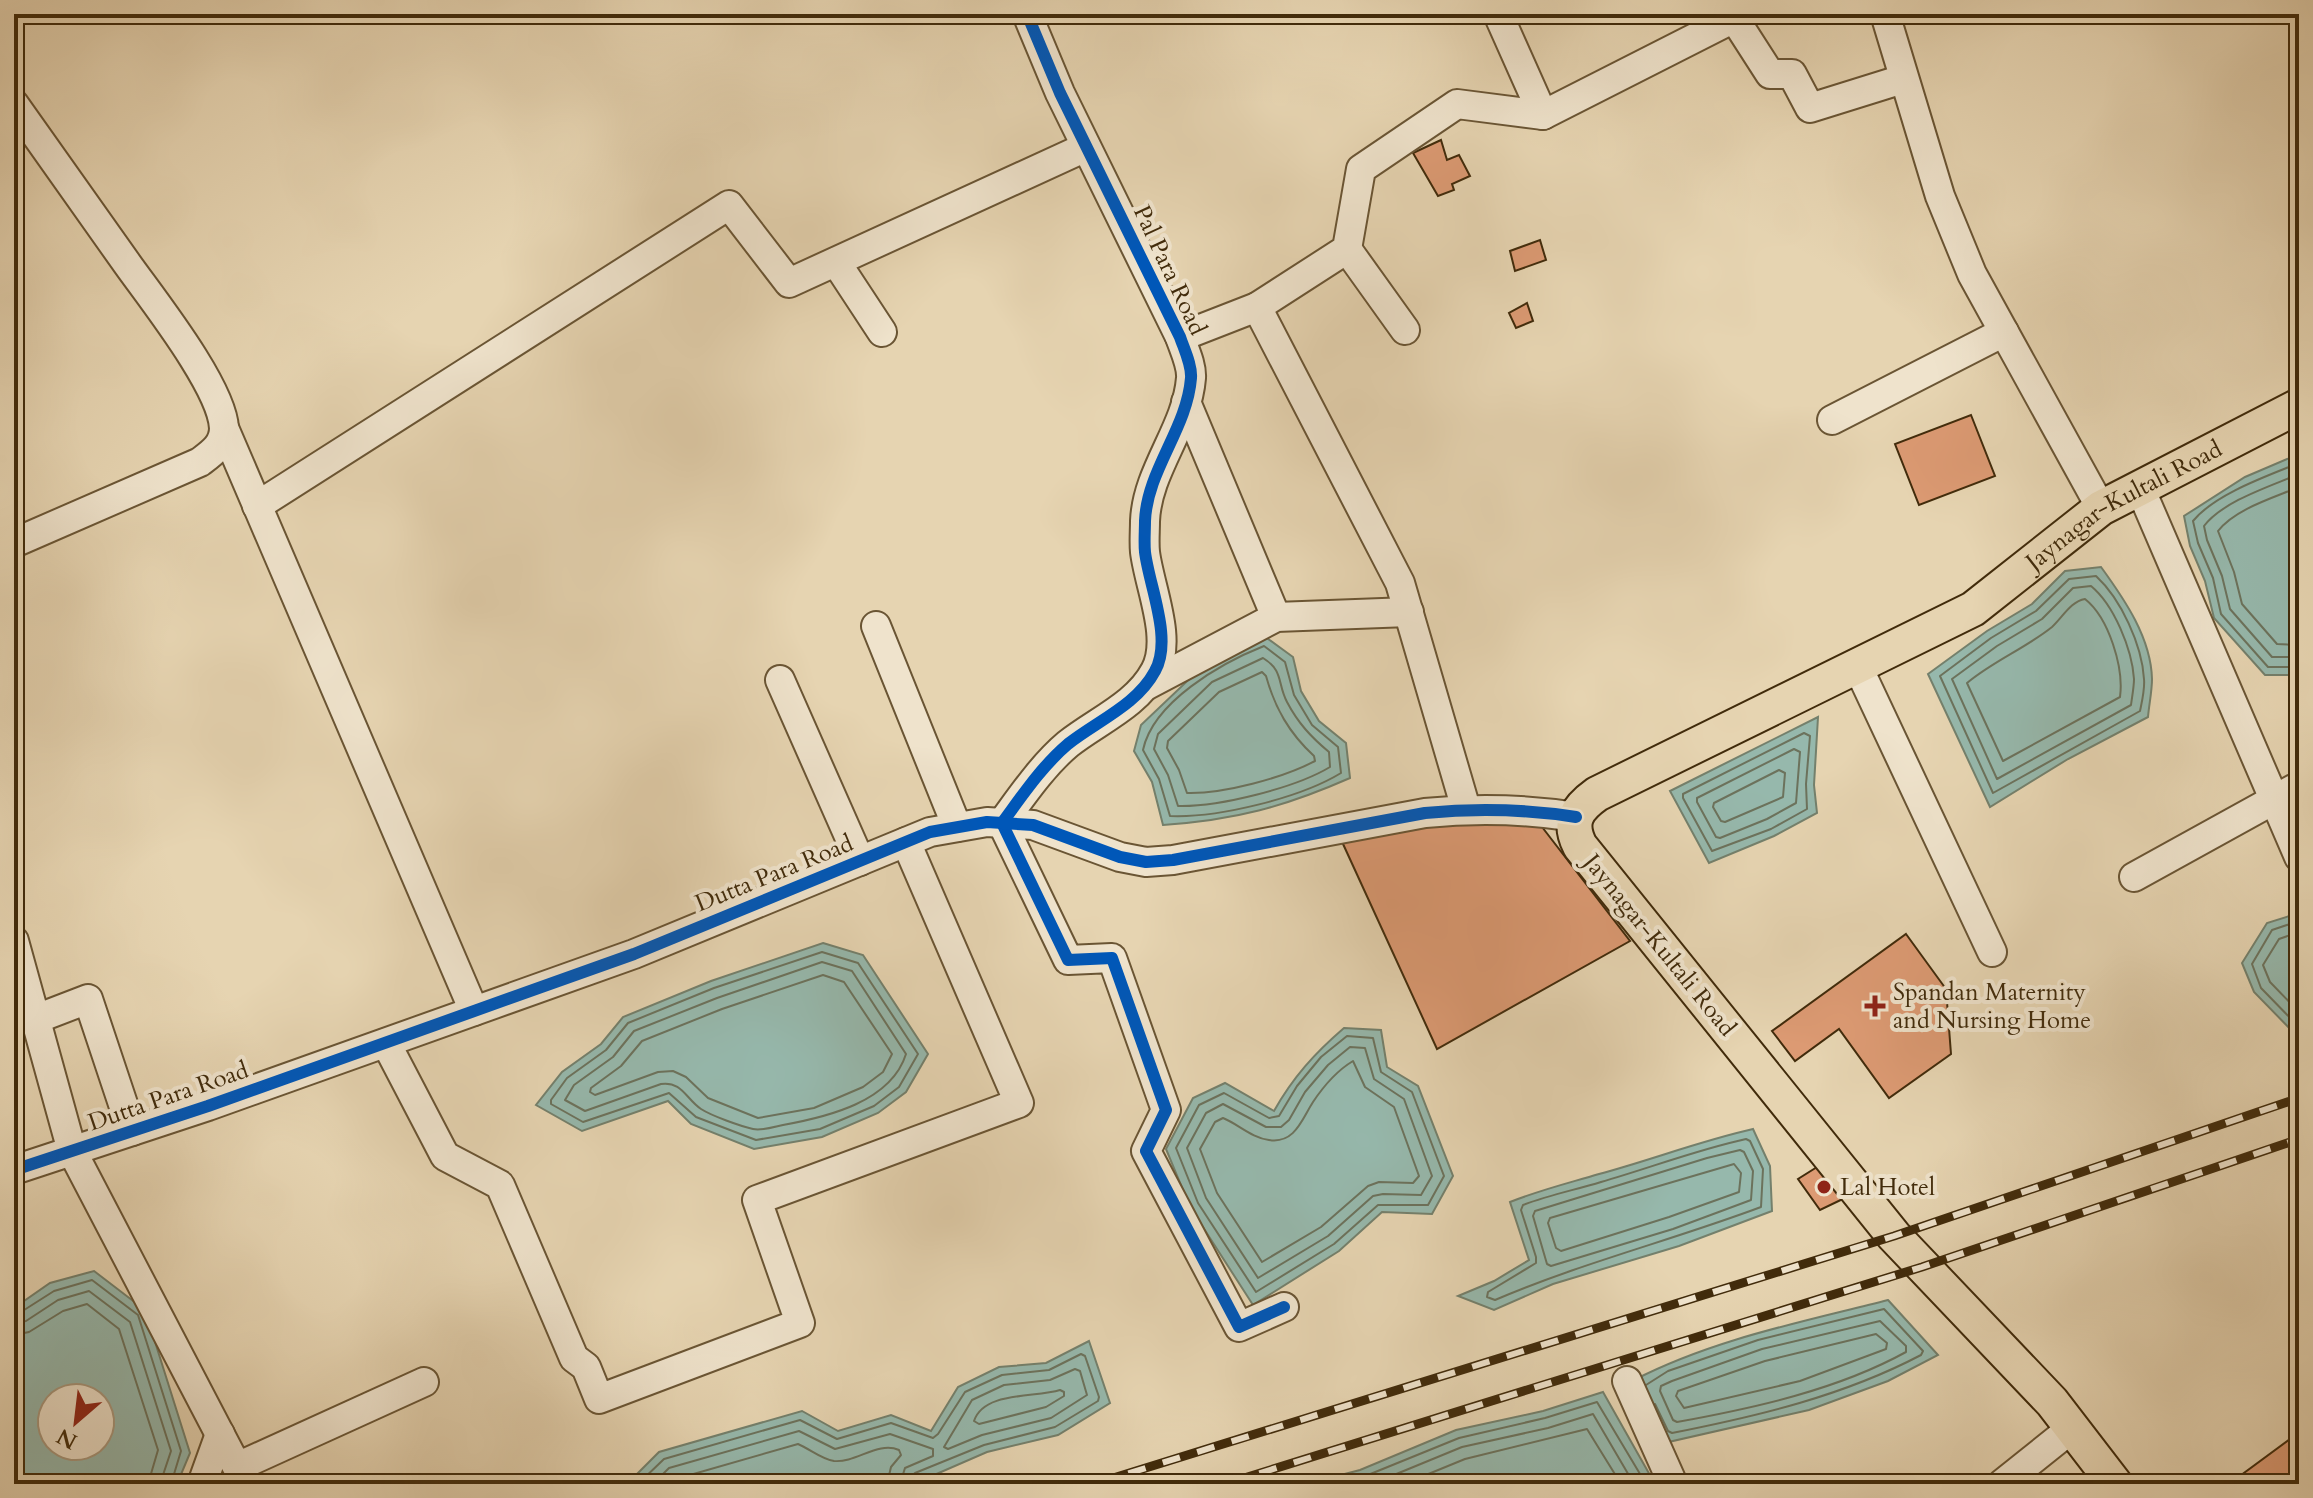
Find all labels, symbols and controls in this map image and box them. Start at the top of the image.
street label: Pal Para Road [1125,200,1214,341]
street label: Jaynagar-Kultali Road [2017,432,2228,580]
street label: Dutta Para Road [690,827,858,920]
street label: Jaynagar-Kultali Road [1574,845,1744,1044]
place label: Spandan Maternity and Nursing Home [1893,976,2091,1037]
marker: Spandan Maternity and Nursing Home [1864,995,1886,1017]
street label: Dutta Para Road [84,1054,253,1139]
place label: Lal Hotel [1840,1171,1935,1204]
marker: Lal Hotel [1815,1178,1833,1196]
north arrow [36,1382,116,1462]
text: N [52,1421,83,1457]

